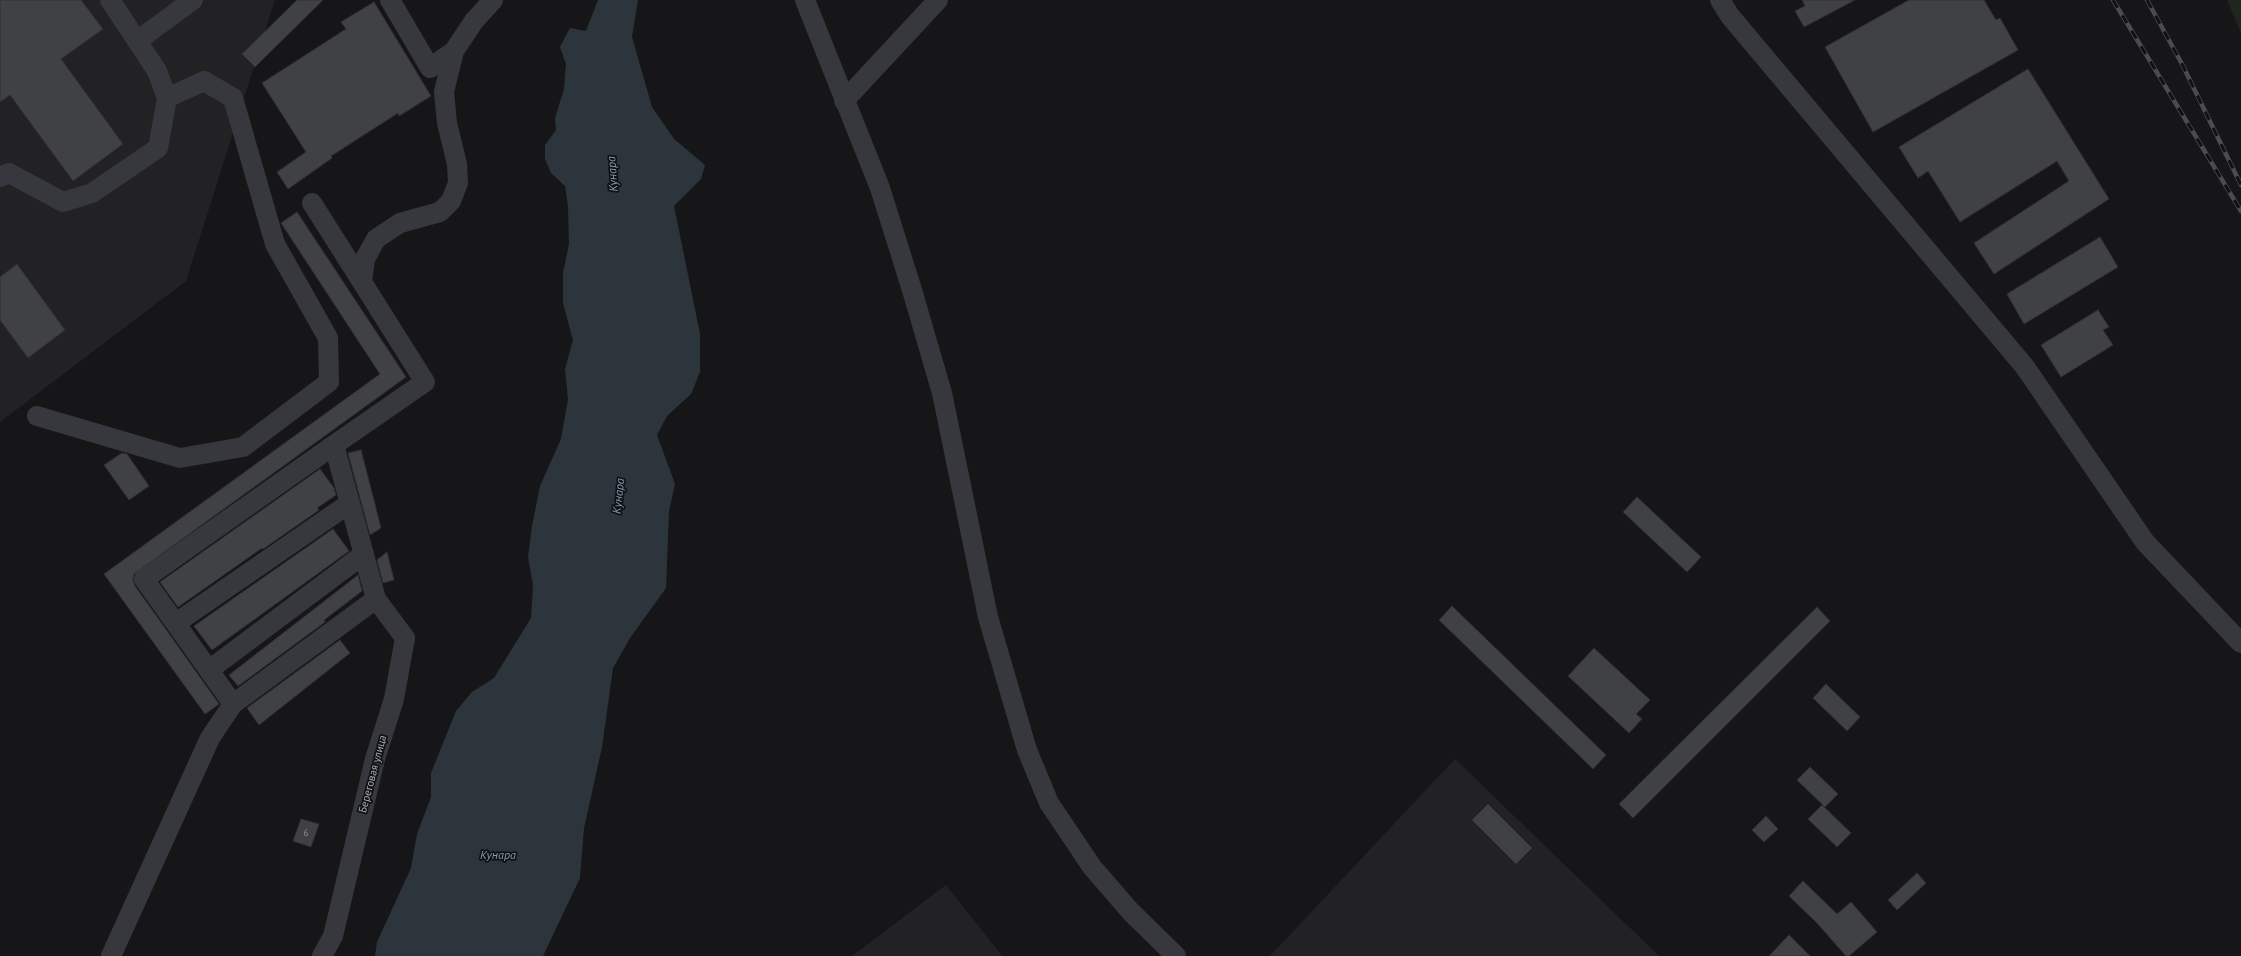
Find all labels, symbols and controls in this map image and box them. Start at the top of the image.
water label: Кунара [605,156,621,192]
water label: Кунара [610,477,628,515]
street label: Береговая улица [356,734,390,814]
house number: 6 [304,828,308,838]
water label: Кунара [480,849,516,863]

